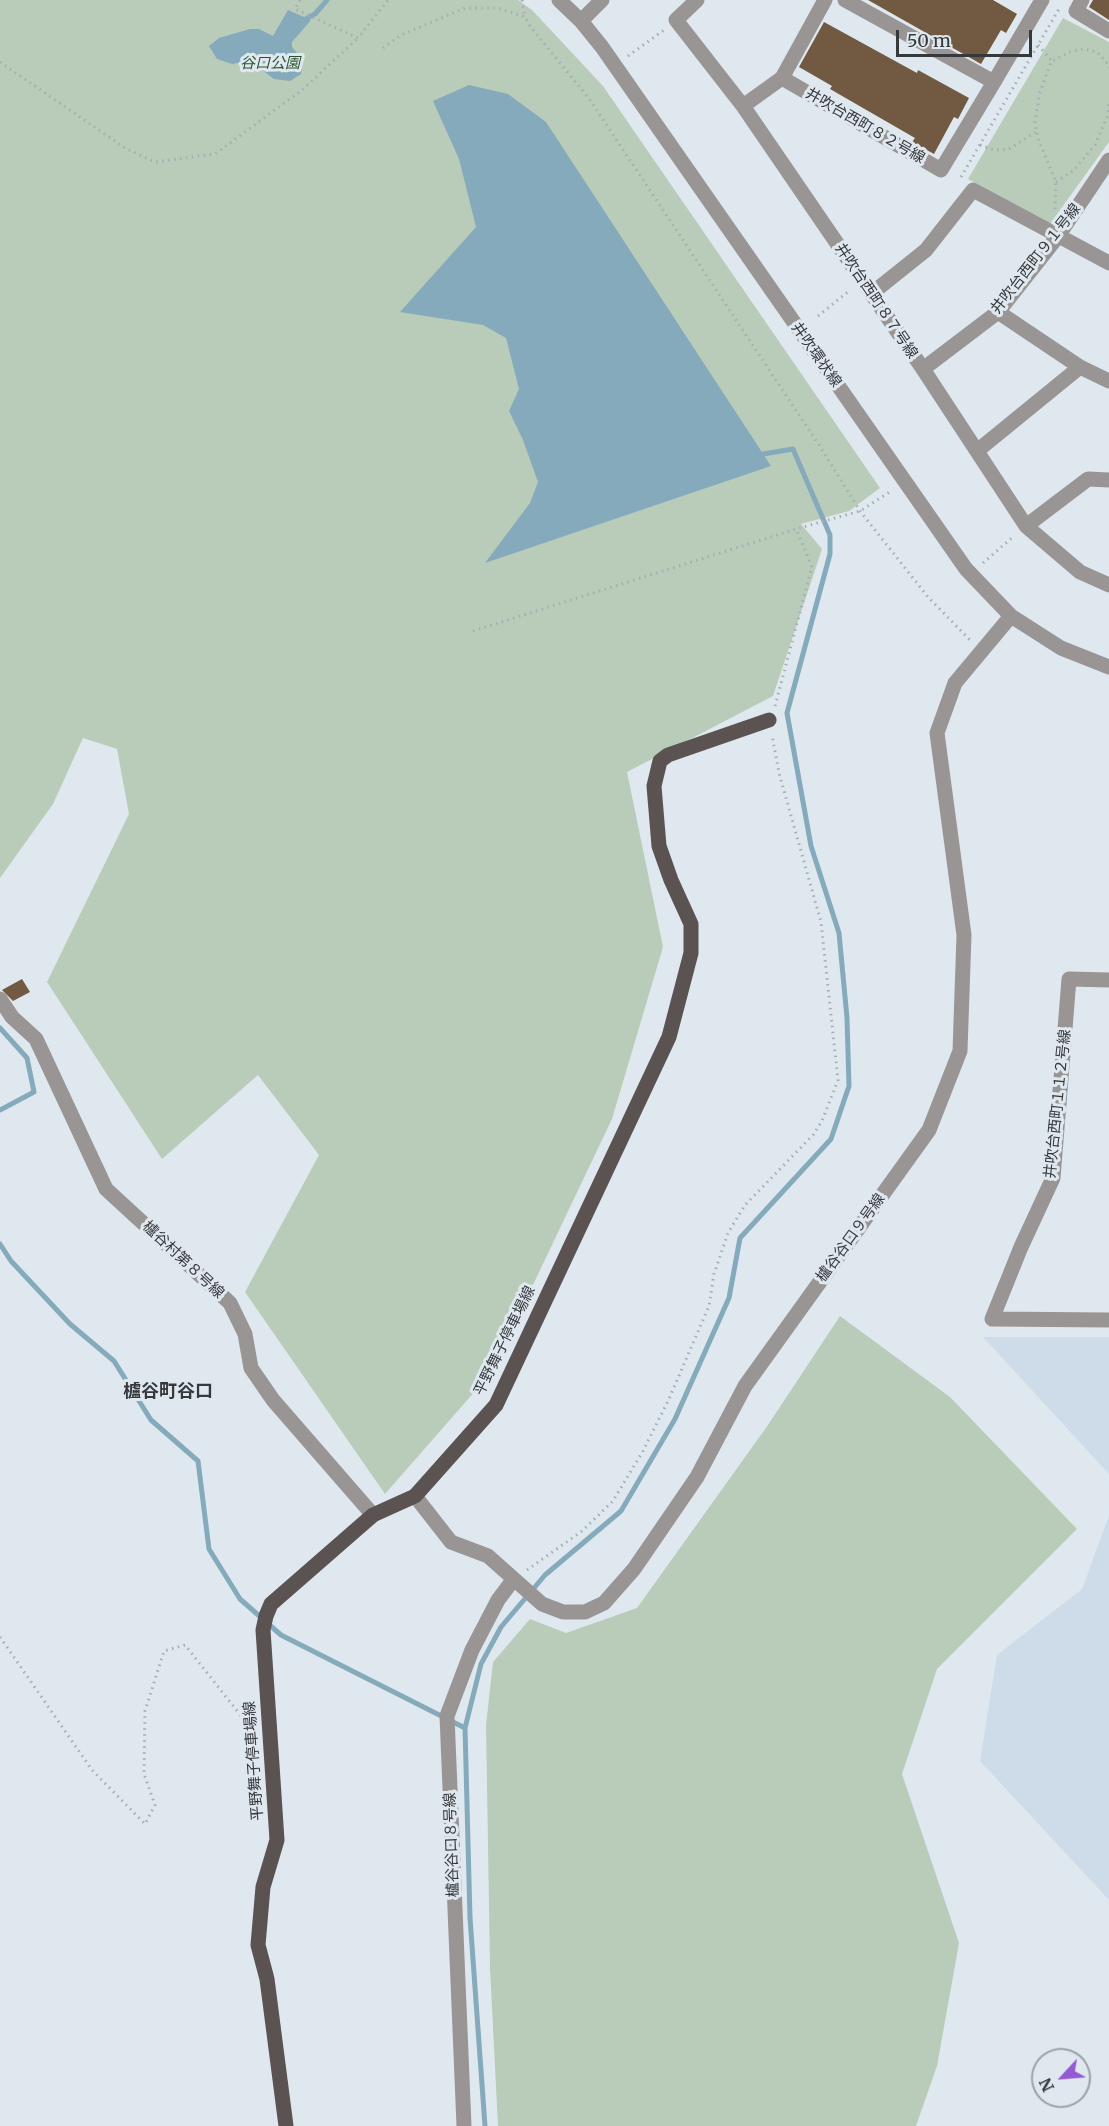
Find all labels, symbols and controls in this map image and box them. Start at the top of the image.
scale bar [899,18,1036,56]
text: 50 m [907,29,951,52]
park label: 谷口公園 [240,55,300,73]
street label: 井吹台西町８２号線 [802,84,928,168]
street label: 井吹台西町９１号線 [987,200,1085,318]
street label: 井吹台西町８７号線 [831,240,921,362]
street label: 井吹環状線 [787,319,845,391]
street label: 井吹台西町１１２号線 [1041,1028,1075,1180]
street label: 櫨谷谷口９号線 [813,1190,889,1286]
street label: 櫨谷村第８号線 [138,1218,228,1302]
street label: 平野舞子停車場線 [471,1283,539,1399]
district label: 櫨谷町谷口 [123,1381,213,1403]
street label: 平野舞子停車場線 [241,1701,267,1821]
street label: 櫨谷谷口８号線 [441,1792,463,1898]
north arrow [1031,2048,1091,2108]
text: N [1035,2075,1058,2095]

